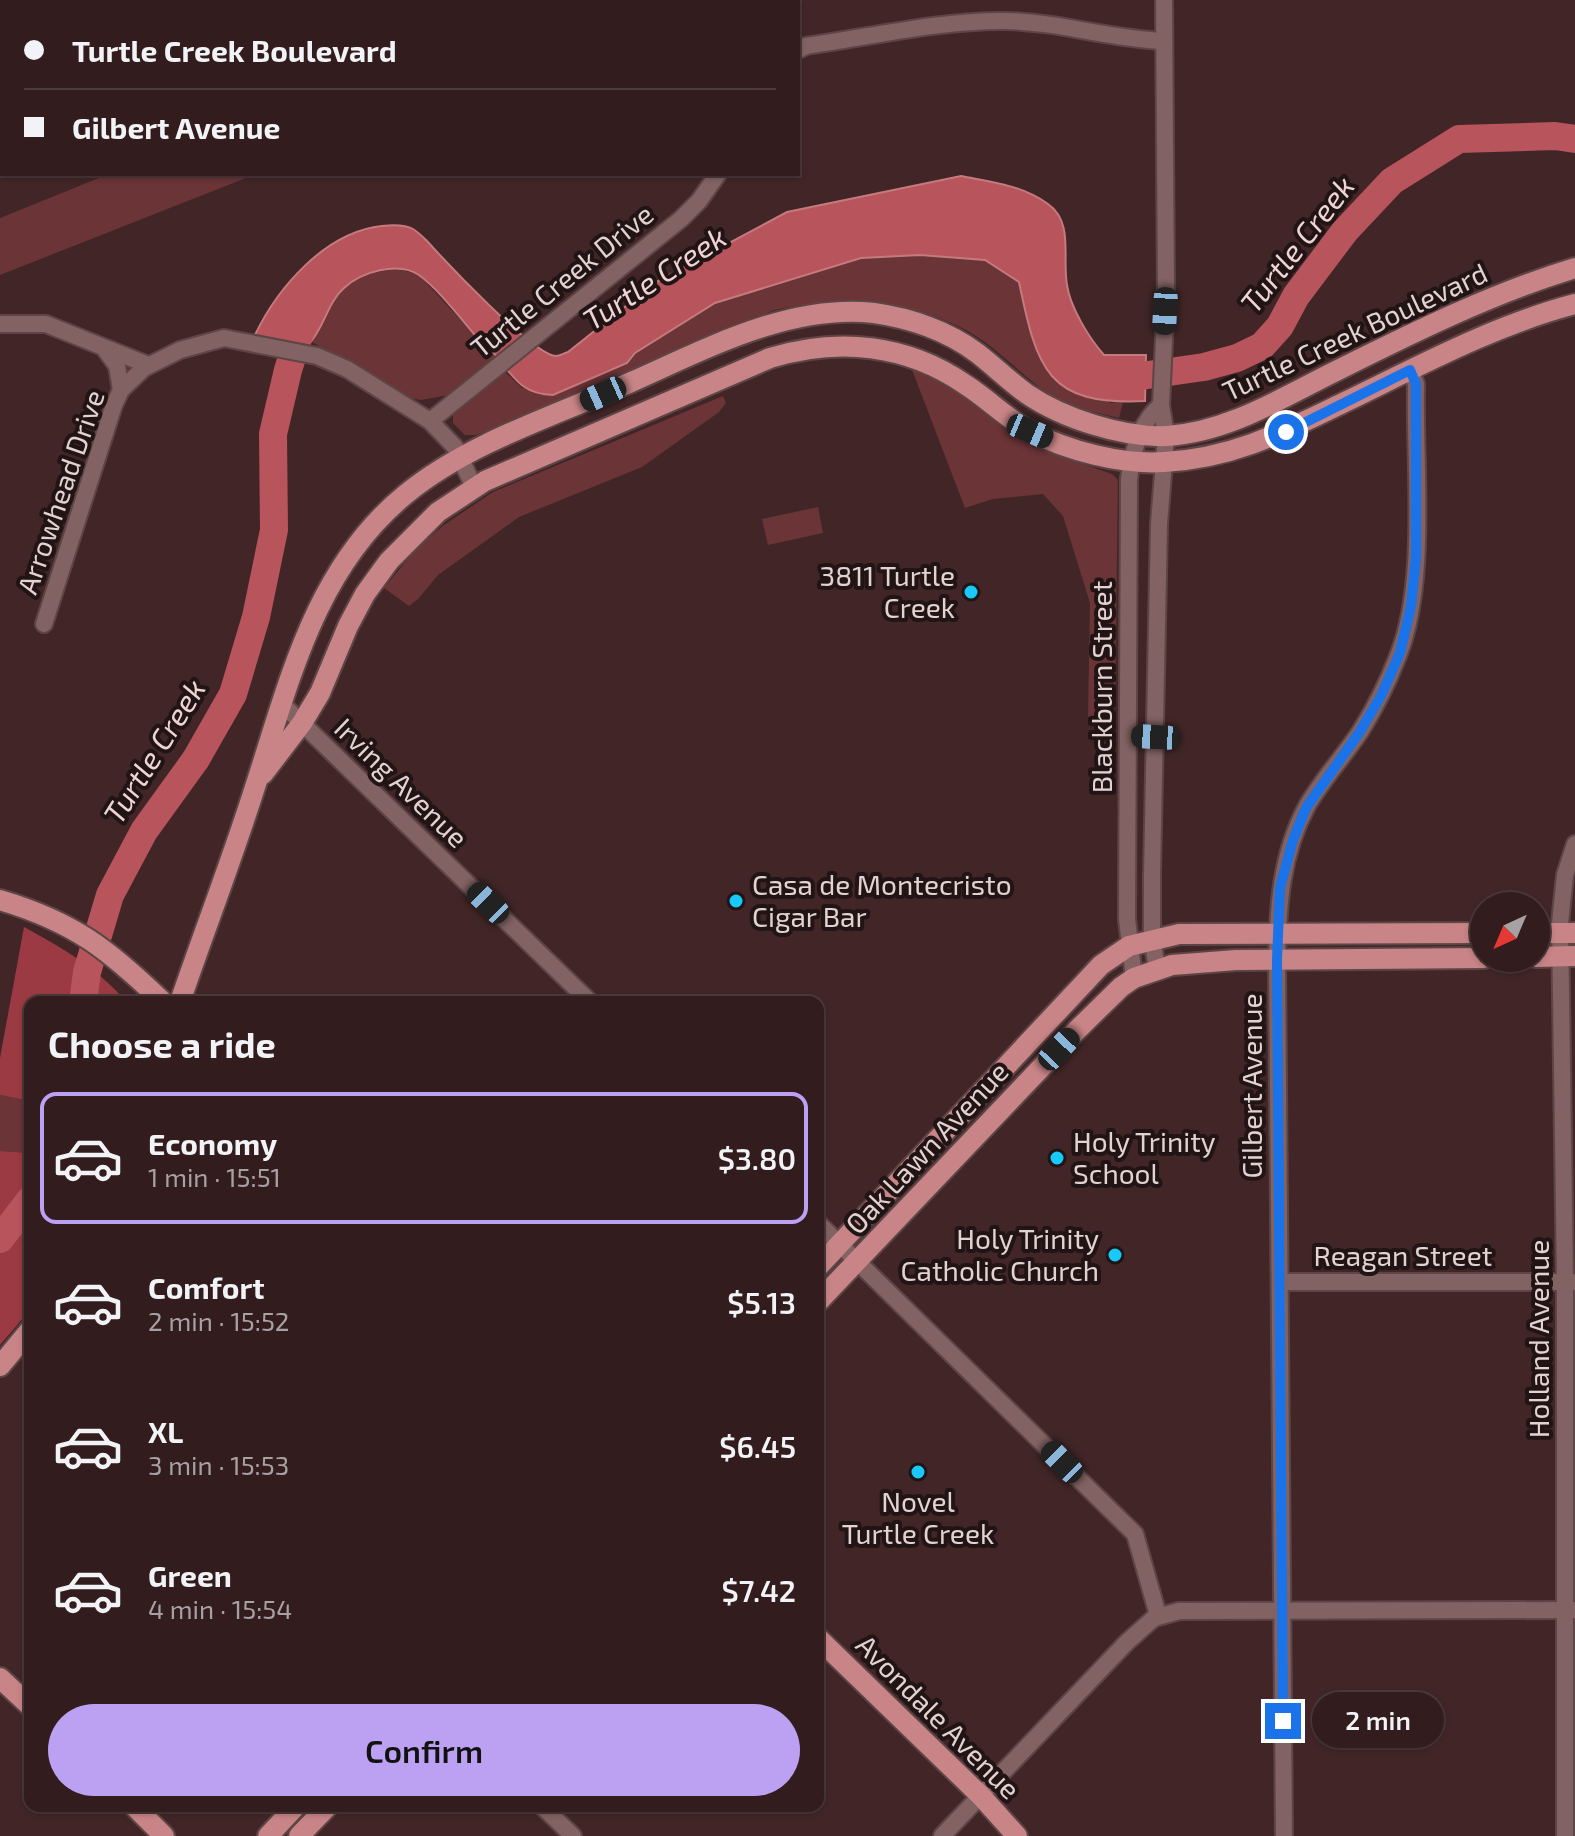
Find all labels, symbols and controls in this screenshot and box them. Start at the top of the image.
text: Turtle Creek Boulevard [72,32,397,68]
text: Gilbert Avenue [72,109,281,145]
water label: Turtle Creek [1232,168,1361,319]
street label: Turtle Creek Drive [463,196,659,364]
water label: Turtle Creek [576,218,732,337]
street label: Turtle Creek Boulevard [1217,255,1492,407]
car [1152,286,1178,336]
car [576,373,630,415]
street label: Arrowhead Drive [9,385,111,598]
car [1003,411,1057,451]
route start [1268,414,1304,450]
place label: 3811 Turtle Creek [820,558,955,624]
street label: Blackburn Street [1084,581,1118,793]
marker: 3811 Turtle Creek [962,583,980,601]
water label: Turtle Creek [95,672,212,830]
street label: Irving Avenue [328,710,475,854]
car [1130,724,1180,750]
place label: Casa de Montecristo Cigar Bar [752,867,1012,933]
car [462,878,514,928]
marker: Casa de Montecristo Cigar Bar [727,892,745,910]
north arrow [1470,892,1550,972]
map controls [1470,892,1550,972]
street label: Gilbert Avenue [1234,993,1268,1179]
text: Choose a ride [48,1022,276,1065]
car [1034,1023,1084,1075]
street label: Oak Lawn Avenue [838,1054,1015,1240]
icon: car [52,1122,124,1194]
place label: Holy Trinity School [1073,1124,1216,1190]
text: Economy [148,1125,277,1161]
text: $3.80 [718,1140,796,1176]
marker: Holy Trinity School [1048,1149,1066,1167]
text: 1 min · 15:51 [148,1161,281,1192]
place label: Holy Trinity Catholic Church [901,1221,1099,1287]
street label: Reagan Street [1314,1238,1492,1272]
street label: Holland Avenue [1521,1240,1555,1438]
marker: Holy Trinity Catholic Church [1106,1246,1124,1264]
icon: car [52,1266,124,1338]
text: Comfort [148,1269,265,1305]
text: $5.13 [727,1284,796,1320]
text: 2 min · 15:52 [148,1305,289,1336]
icon: car [52,1410,124,1482]
text: XL [148,1413,183,1449]
text: $6.45 [719,1428,796,1464]
car [1037,1437,1087,1487]
text: 3 min · 15:53 [148,1449,289,1480]
marker: Novel Turtle Creek [909,1463,927,1481]
place label: Novel Turtle Creek [842,1484,994,1550]
icon: car [52,1554,124,1626]
text: Green [148,1557,232,1593]
text: $7.42 [722,1572,796,1608]
text: 4 min · 15:54 [148,1593,292,1624]
street label: Avondale Avenue [850,1627,1028,1805]
callout: 2 min [1311,1693,1443,1749]
route end [1265,1703,1301,1739]
button: Confirm [48,1704,800,1796]
text: 2 min [1345,1704,1411,1735]

